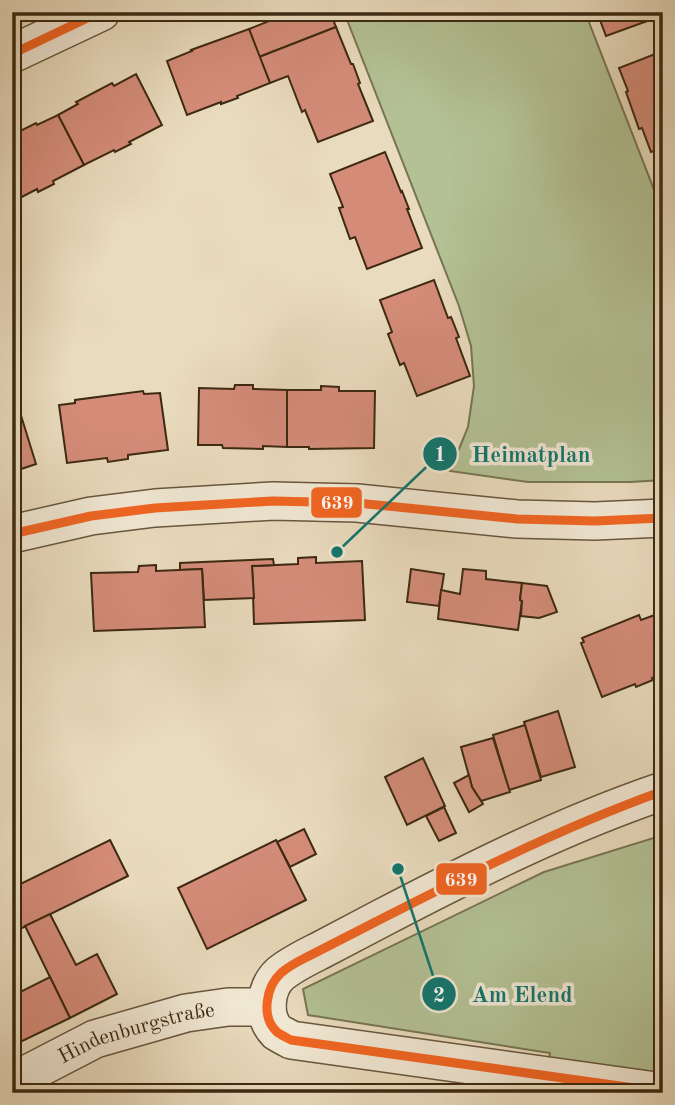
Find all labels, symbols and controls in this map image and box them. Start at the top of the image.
callout: Heimatplan [422,432,605,476]
text: Heimatplan [471,444,591,467]
text: 1 [434,445,446,466]
line badge: 639 [310,486,363,519]
text: 639 [320,495,354,514]
line badge: 639 [435,862,488,896]
text: 639 [444,872,478,891]
callout: Am Elend [422,972,586,1016]
text: Am Elend [471,984,573,1007]
text: 2 [433,986,445,1007]
street label: Hindenburgstraße [55,1000,216,1068]

